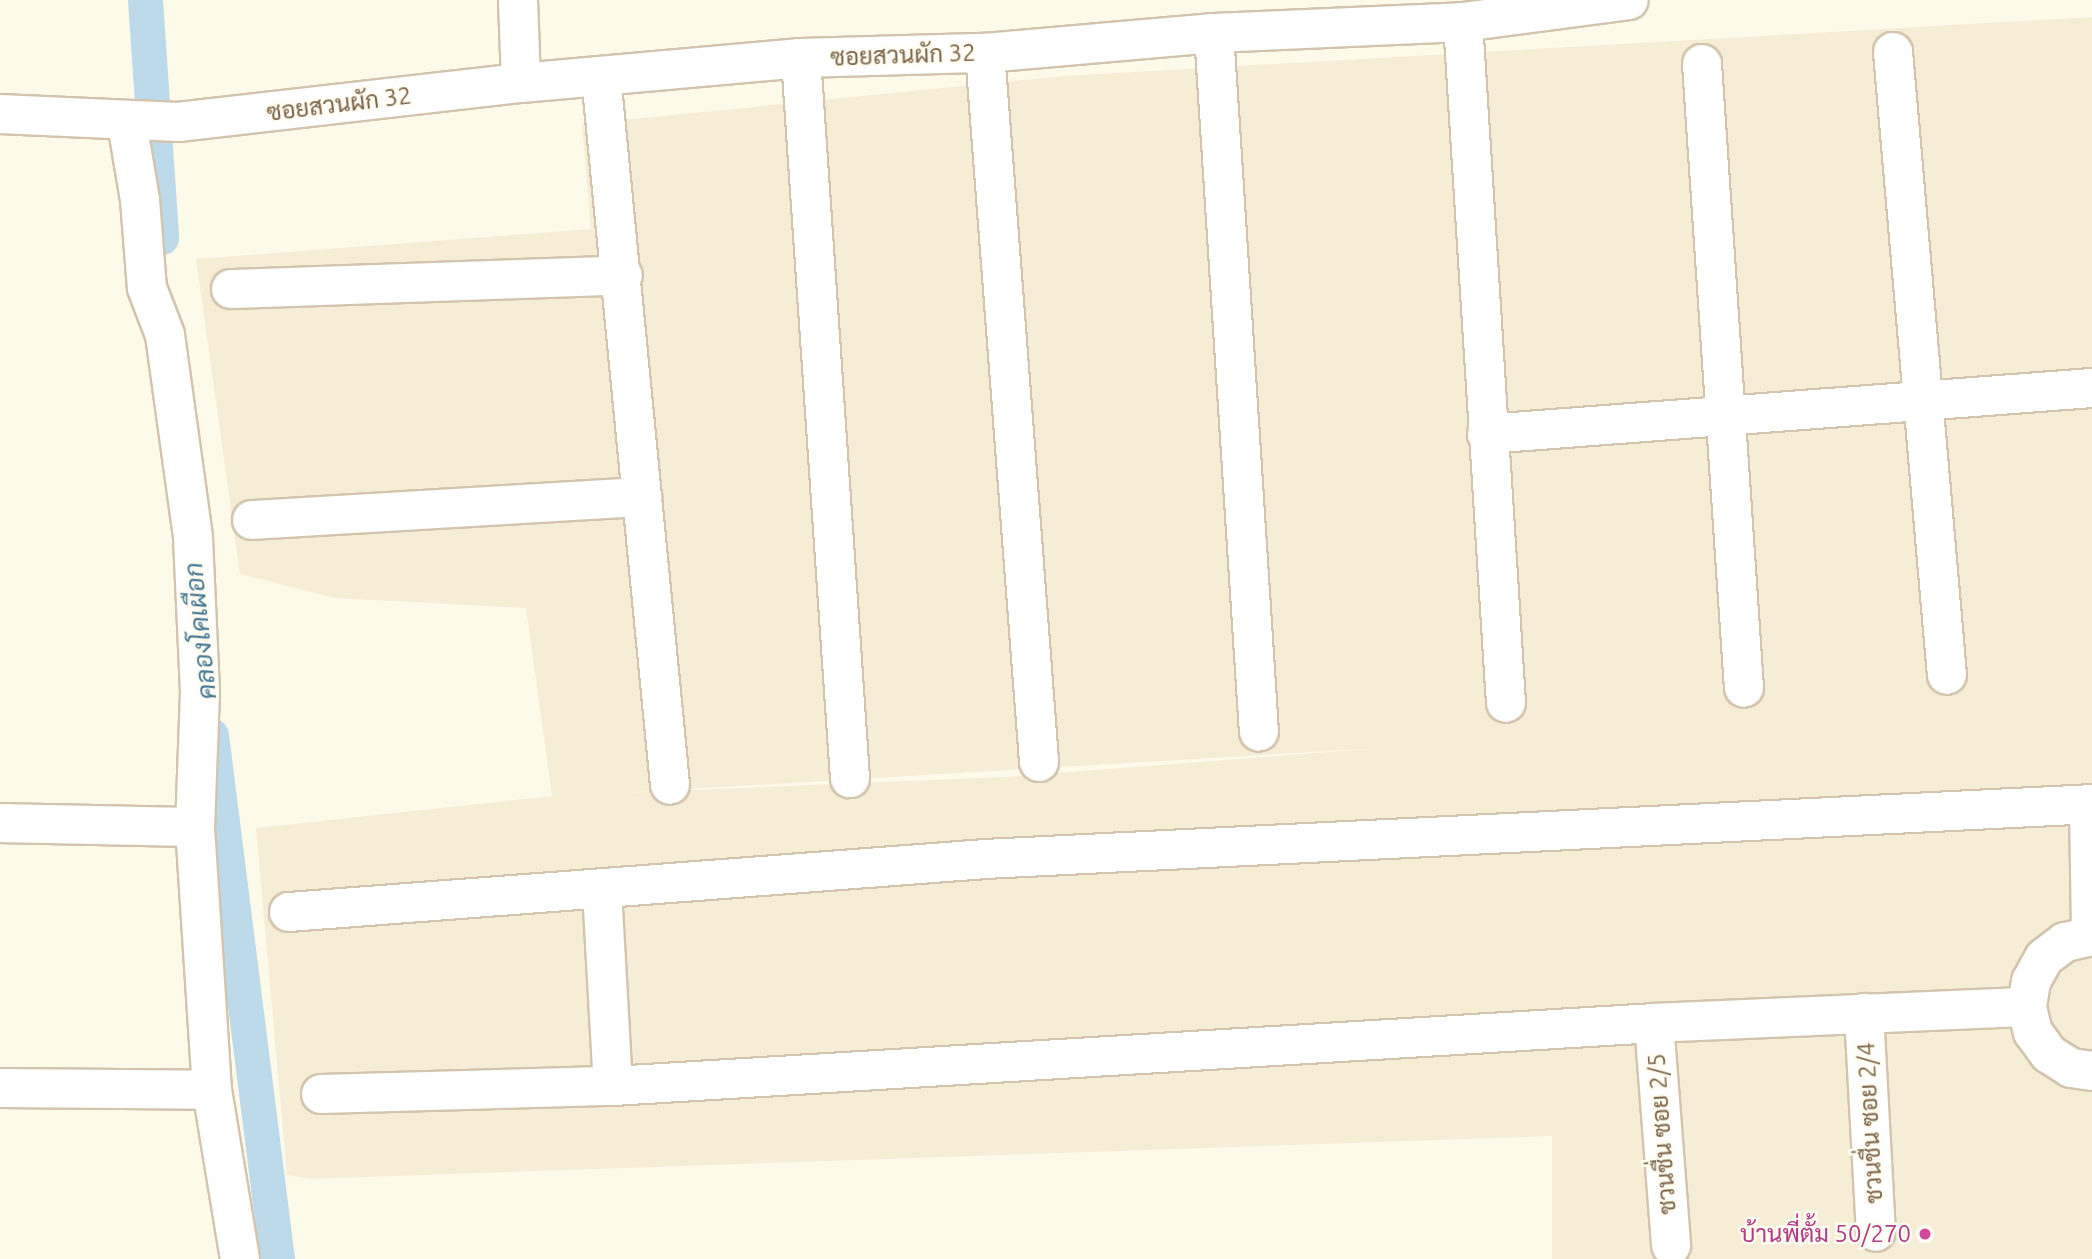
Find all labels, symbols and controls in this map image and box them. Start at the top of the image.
street label: ซอยสวนผัก 32 [830,38,976,72]
street label: ซอยสวนผัก 32 [265,81,413,127]
water label: คลองโคเผือก [177,561,223,701]
street label: ชวนชื่น ซอย 2/4 [1851,1042,1889,1204]
street label: ชวนชื่น ซอย 2/5 [1642,1052,1682,1216]
place label: บ้านพี่ตั้ม 50/270 [1740,1220,1911,1248]
marker: บ้านพี่ตั้ม 50/270 [1917,1226,1933,1242]

